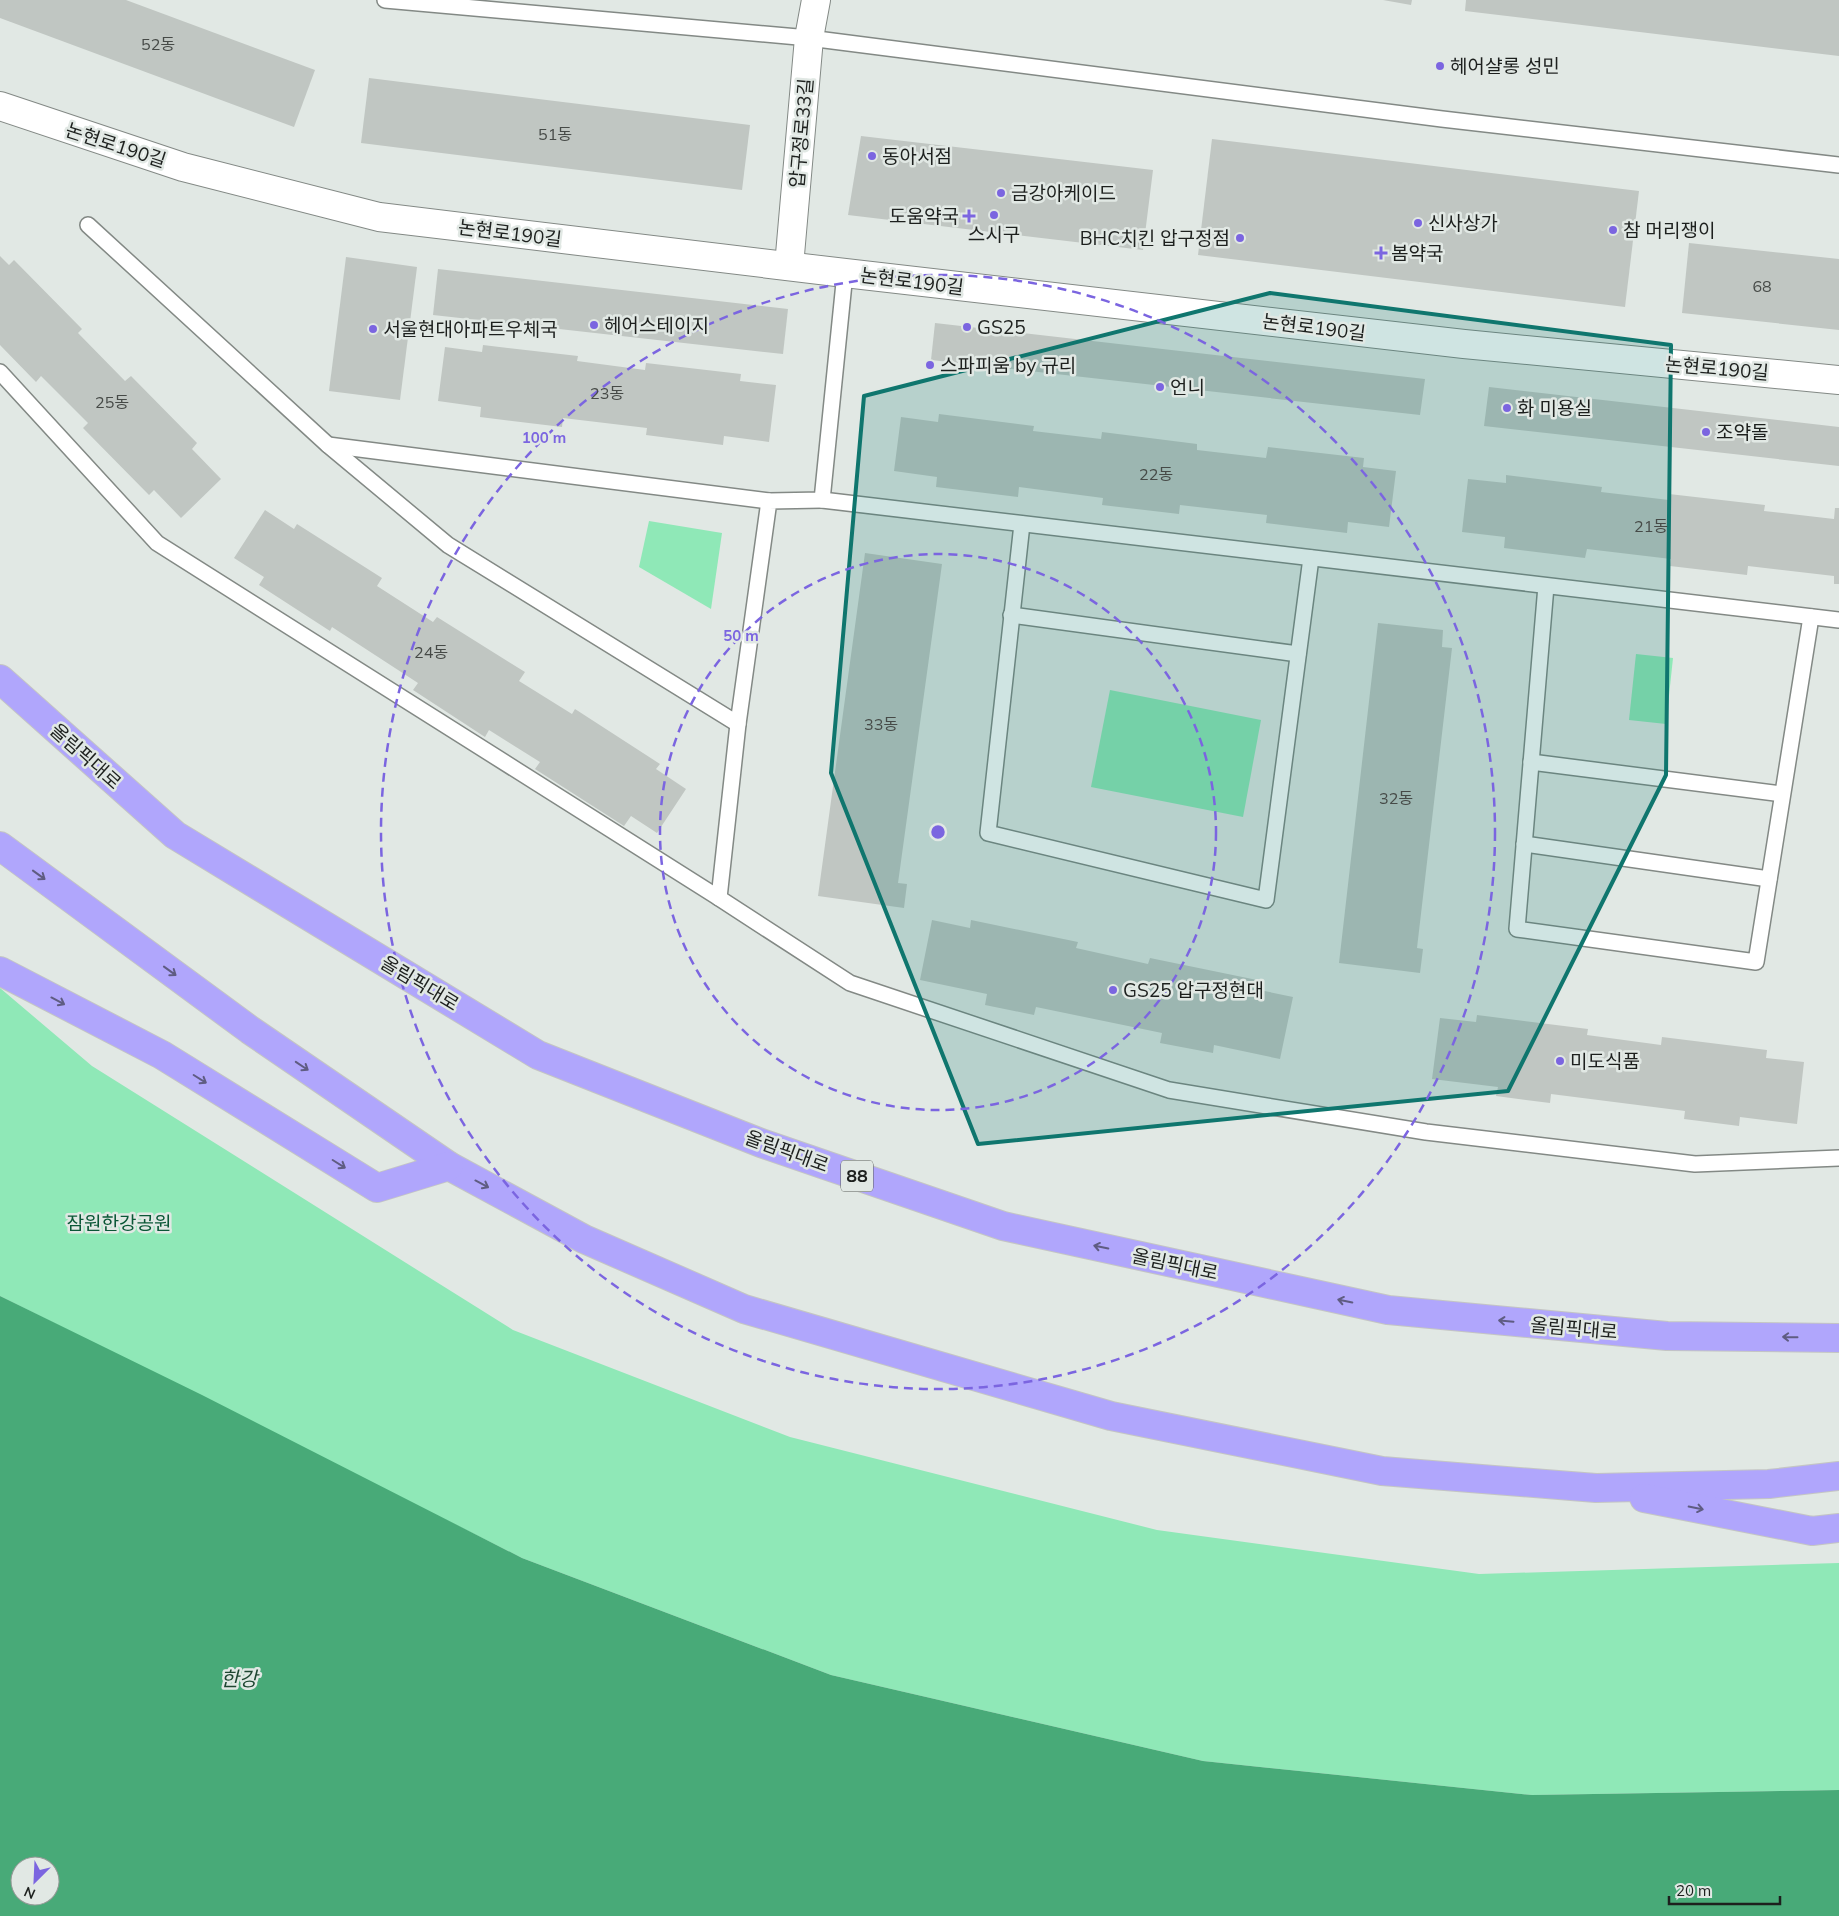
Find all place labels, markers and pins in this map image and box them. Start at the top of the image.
place label: 헤어샬롱 성민 [1450,54,1560,78]
marker: 헤어샬롱 성민 [1434,60,1446,72]
place label: 동아서점 [882,144,952,168]
marker: 동아서점 [866,150,878,162]
place label: 금강아케이드 [1011,181,1116,205]
marker: 금강아케이드 [995,187,1007,199]
place label: 도움약국 [889,204,959,228]
marker: 스시구 [988,209,1000,221]
marker: 도움약국 [963,210,975,222]
place label: 신사상가 [1428,211,1498,235]
marker: 신사상가 [1412,217,1424,229]
place label: 참 머리쟁이 [1623,218,1715,242]
place label: 스시구 [968,222,1020,246]
marker: 참 머리쟁이 [1607,224,1619,236]
place label: BHC치킨 압구정점 [1080,226,1230,250]
marker: BHC치킨 압구정점 [1234,232,1246,244]
place label: 봄약국 [1391,241,1443,265]
marker: 봄약국 [1375,247,1387,259]
place label: 헤어스테이지 [604,313,709,337]
place label: GS25 [977,315,1026,339]
place label: 서울현대아파트우체국 [383,317,558,341]
marker: 헤어스테이지 [588,319,600,331]
marker: GS25 [961,321,973,333]
marker: 서울현대아파트우체국 [367,323,379,335]
place label: 스파피움 by 규리 [940,353,1076,377]
marker: 스파피움 by 규리 [924,359,936,371]
place label: 언니 [1170,375,1205,399]
marker: 언니 [1154,381,1166,393]
place label: 화 미용실 [1517,396,1592,420]
marker: 화 미용실 [1501,402,1513,414]
place label: 조약돌 [1716,420,1768,444]
marker: 조약돌 [1700,426,1712,438]
centre of rings [929,823,947,841]
place label: GS25 압구정현대 [1123,978,1264,1002]
marker: GS25 압구정현대 [1107,984,1119,996]
place label: 미도식품 [1570,1049,1640,1073]
marker: 미도식품 [1554,1055,1566,1067]

